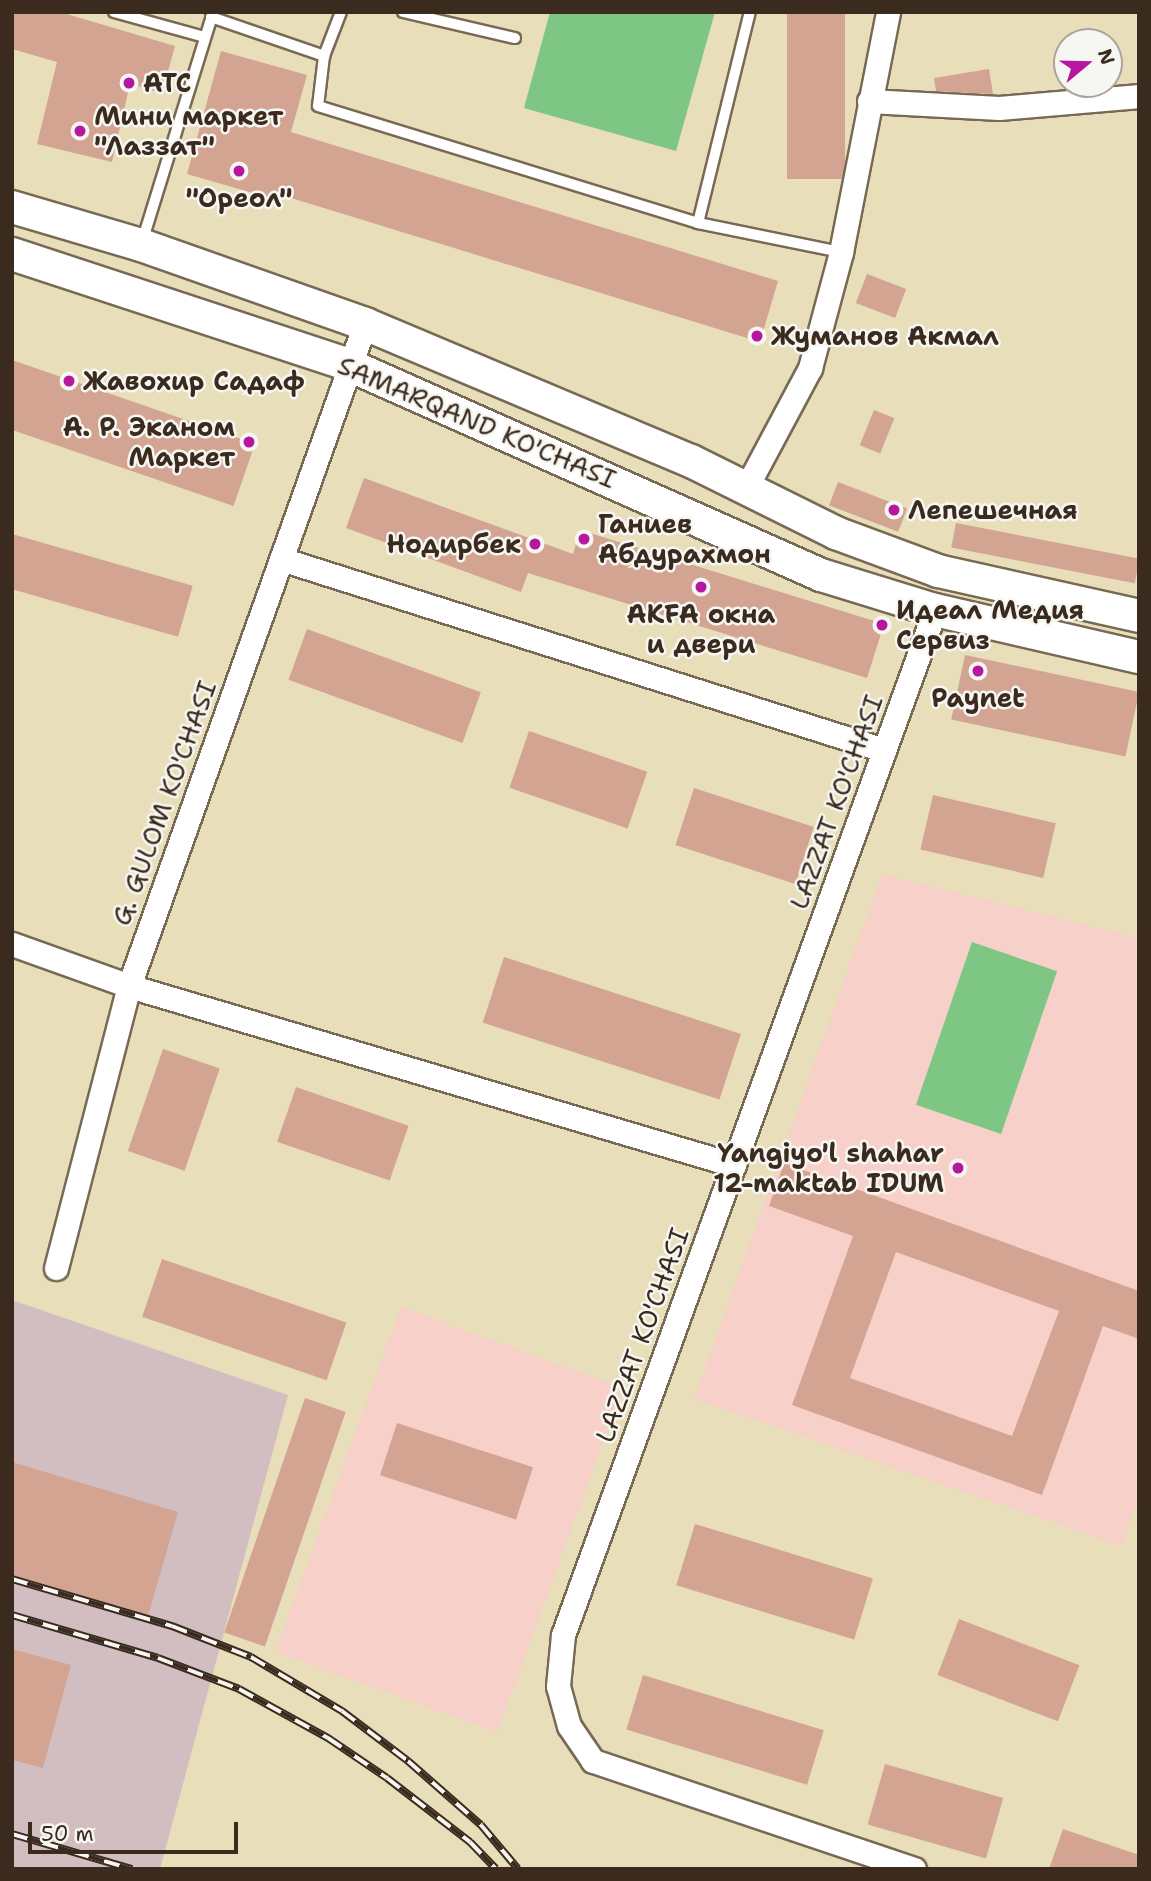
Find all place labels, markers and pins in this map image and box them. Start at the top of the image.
place label: АТС [143,67,191,99]
marker: АТС [121,75,137,91]
place label: Мини маркет "Лаззат" [94,100,283,162]
marker: Мини маркет "Лаззат" [72,123,88,139]
marker: "Ореол" [231,163,247,179]
place label: "Ореол" [185,182,293,214]
place label: Жуманов Акмал [771,320,999,352]
marker: Жуманов Акмал [749,328,765,344]
place label: Жавохир Садаф [83,365,304,397]
marker: Жавохир Садаф [61,373,77,389]
place label: А. Р. Эканом Маркет [63,411,235,472]
marker: А. Р. Эканом Маркет [241,434,257,450]
place label: Лепешечная [908,494,1078,526]
marker: Лепешечная [886,502,902,518]
place label: Ганиев Абдурахмон [598,508,771,570]
place label: Нодирбек [386,528,521,560]
marker: Ганиев Абдурахмон [576,531,592,547]
marker: Нодирбек [527,536,543,552]
marker: AKFA окна и двери [693,579,709,595]
place label: Идеал Медия Сервиз [896,594,1084,656]
place label: AKFA окна и двери [627,598,775,660]
marker: Идеал Медия Сервиз [874,617,890,633]
marker: Paynet [970,663,986,679]
place label: Paynet [931,682,1025,714]
place label: Yangiyo'l shahar 12-maktab IDUM [713,1137,944,1198]
marker: Yangiyo'l shahar 12-maktab IDUM [950,1160,966,1176]

